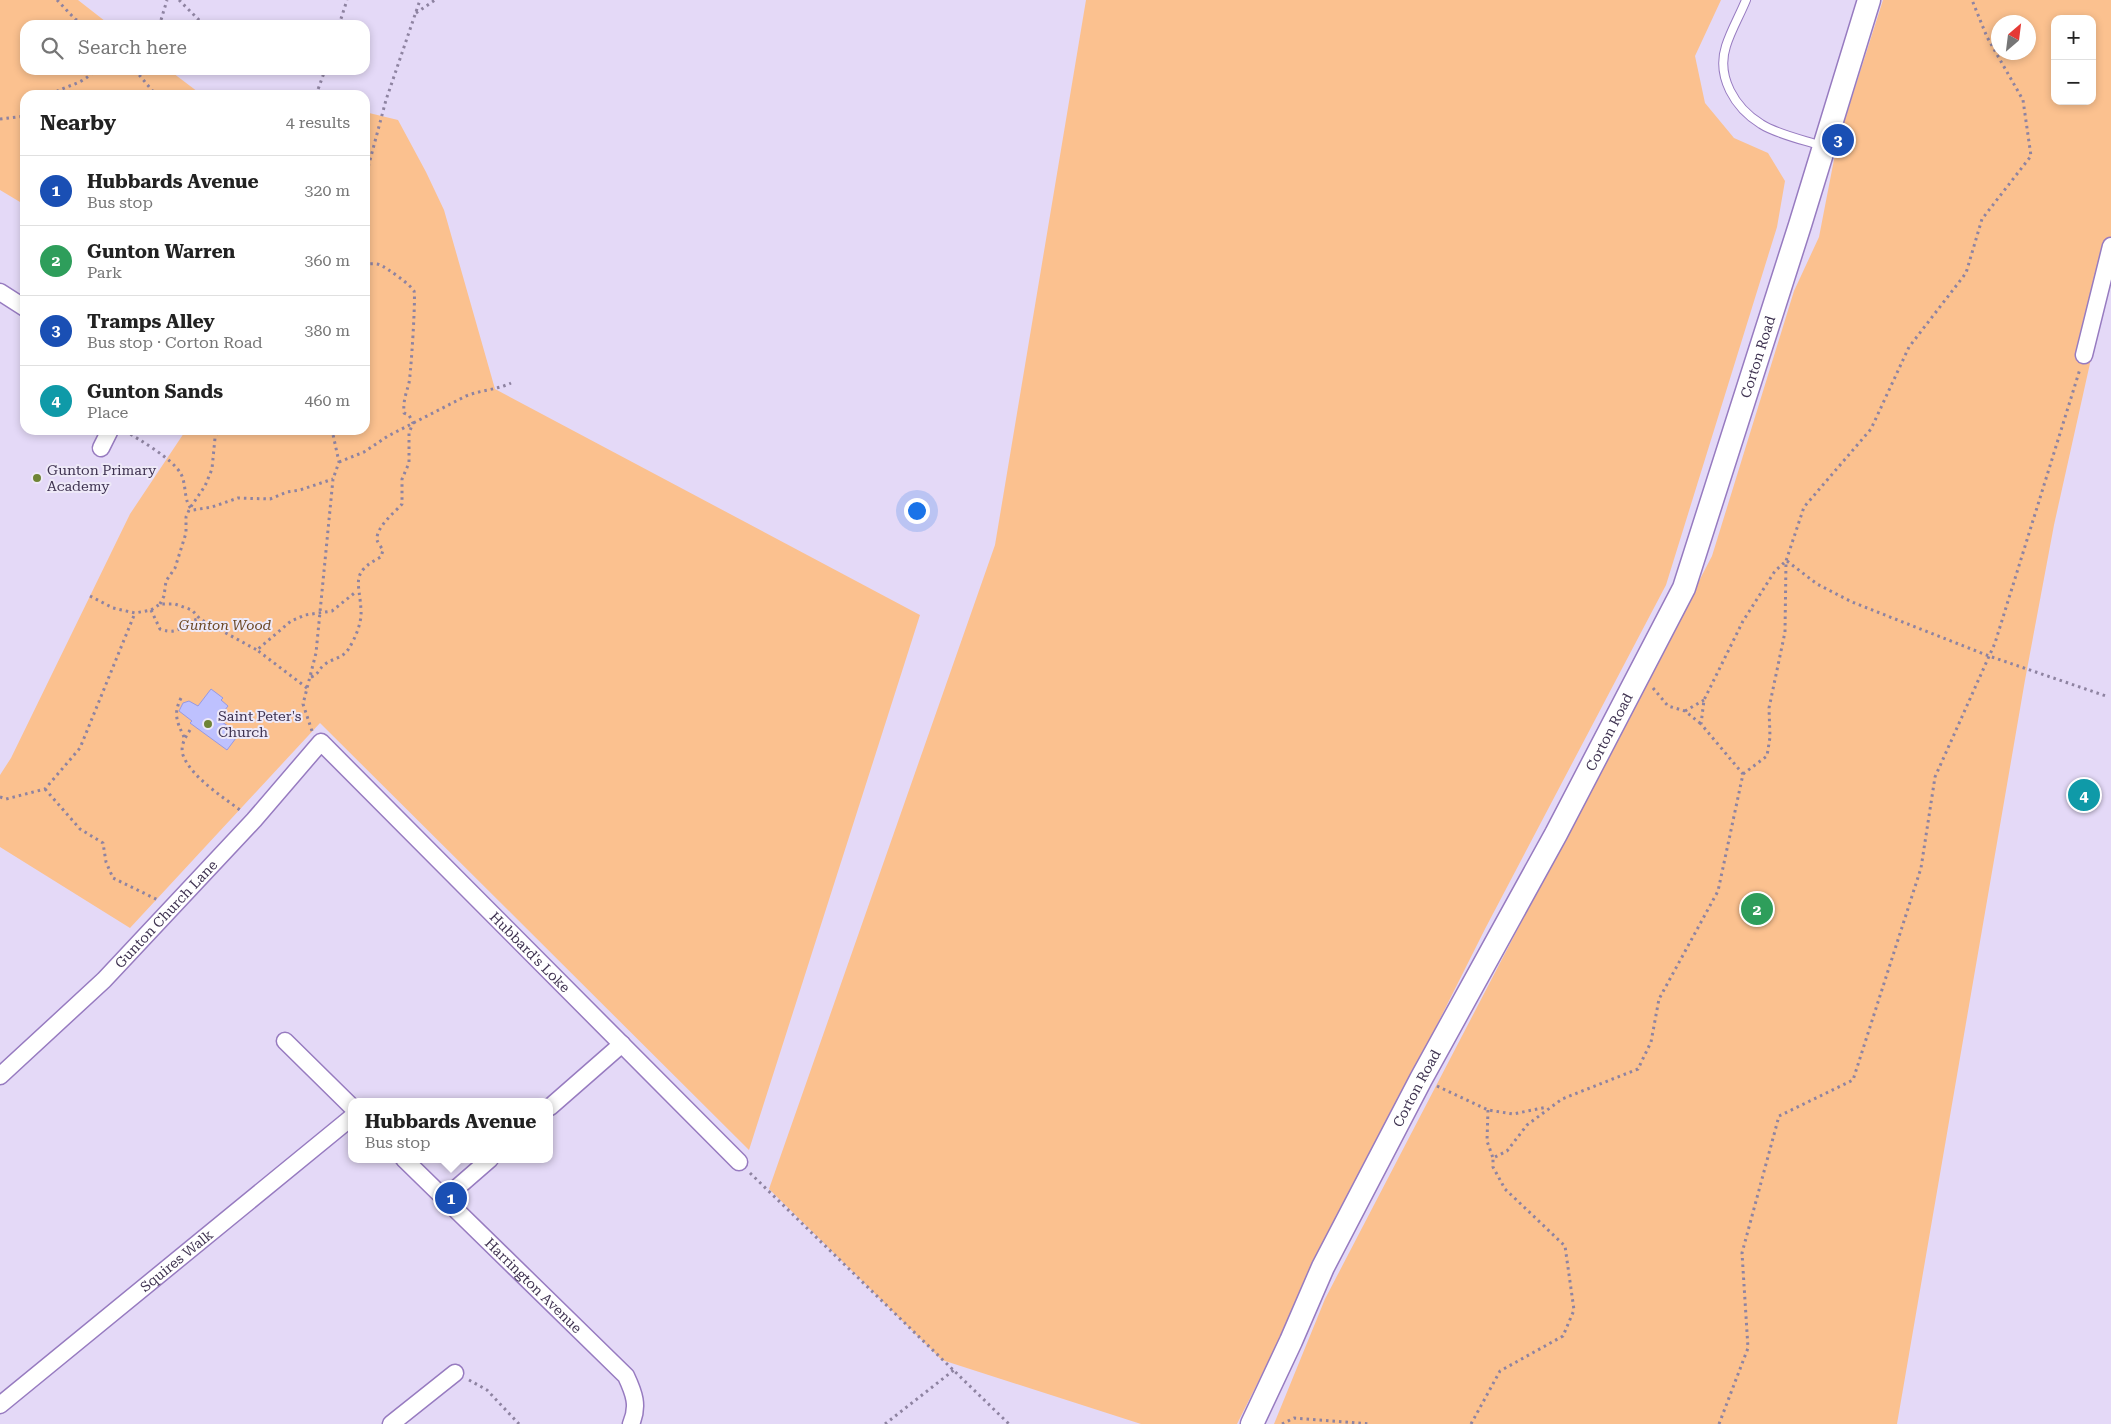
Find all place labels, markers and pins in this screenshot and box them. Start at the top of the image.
pin: 3 [1822,121,1854,159]
place label: Gunton Primary Academy [47,462,157,494]
marker: Gunton Primary Academy [31,472,43,484]
place label: Saint Peter's Church [218,708,302,740]
marker: Saint Peter's Church [202,718,214,730]
pin: 4 [2068,776,2100,814]
pin: 2 [1741,890,1773,928]
pin: 1 [435,1179,467,1217]

